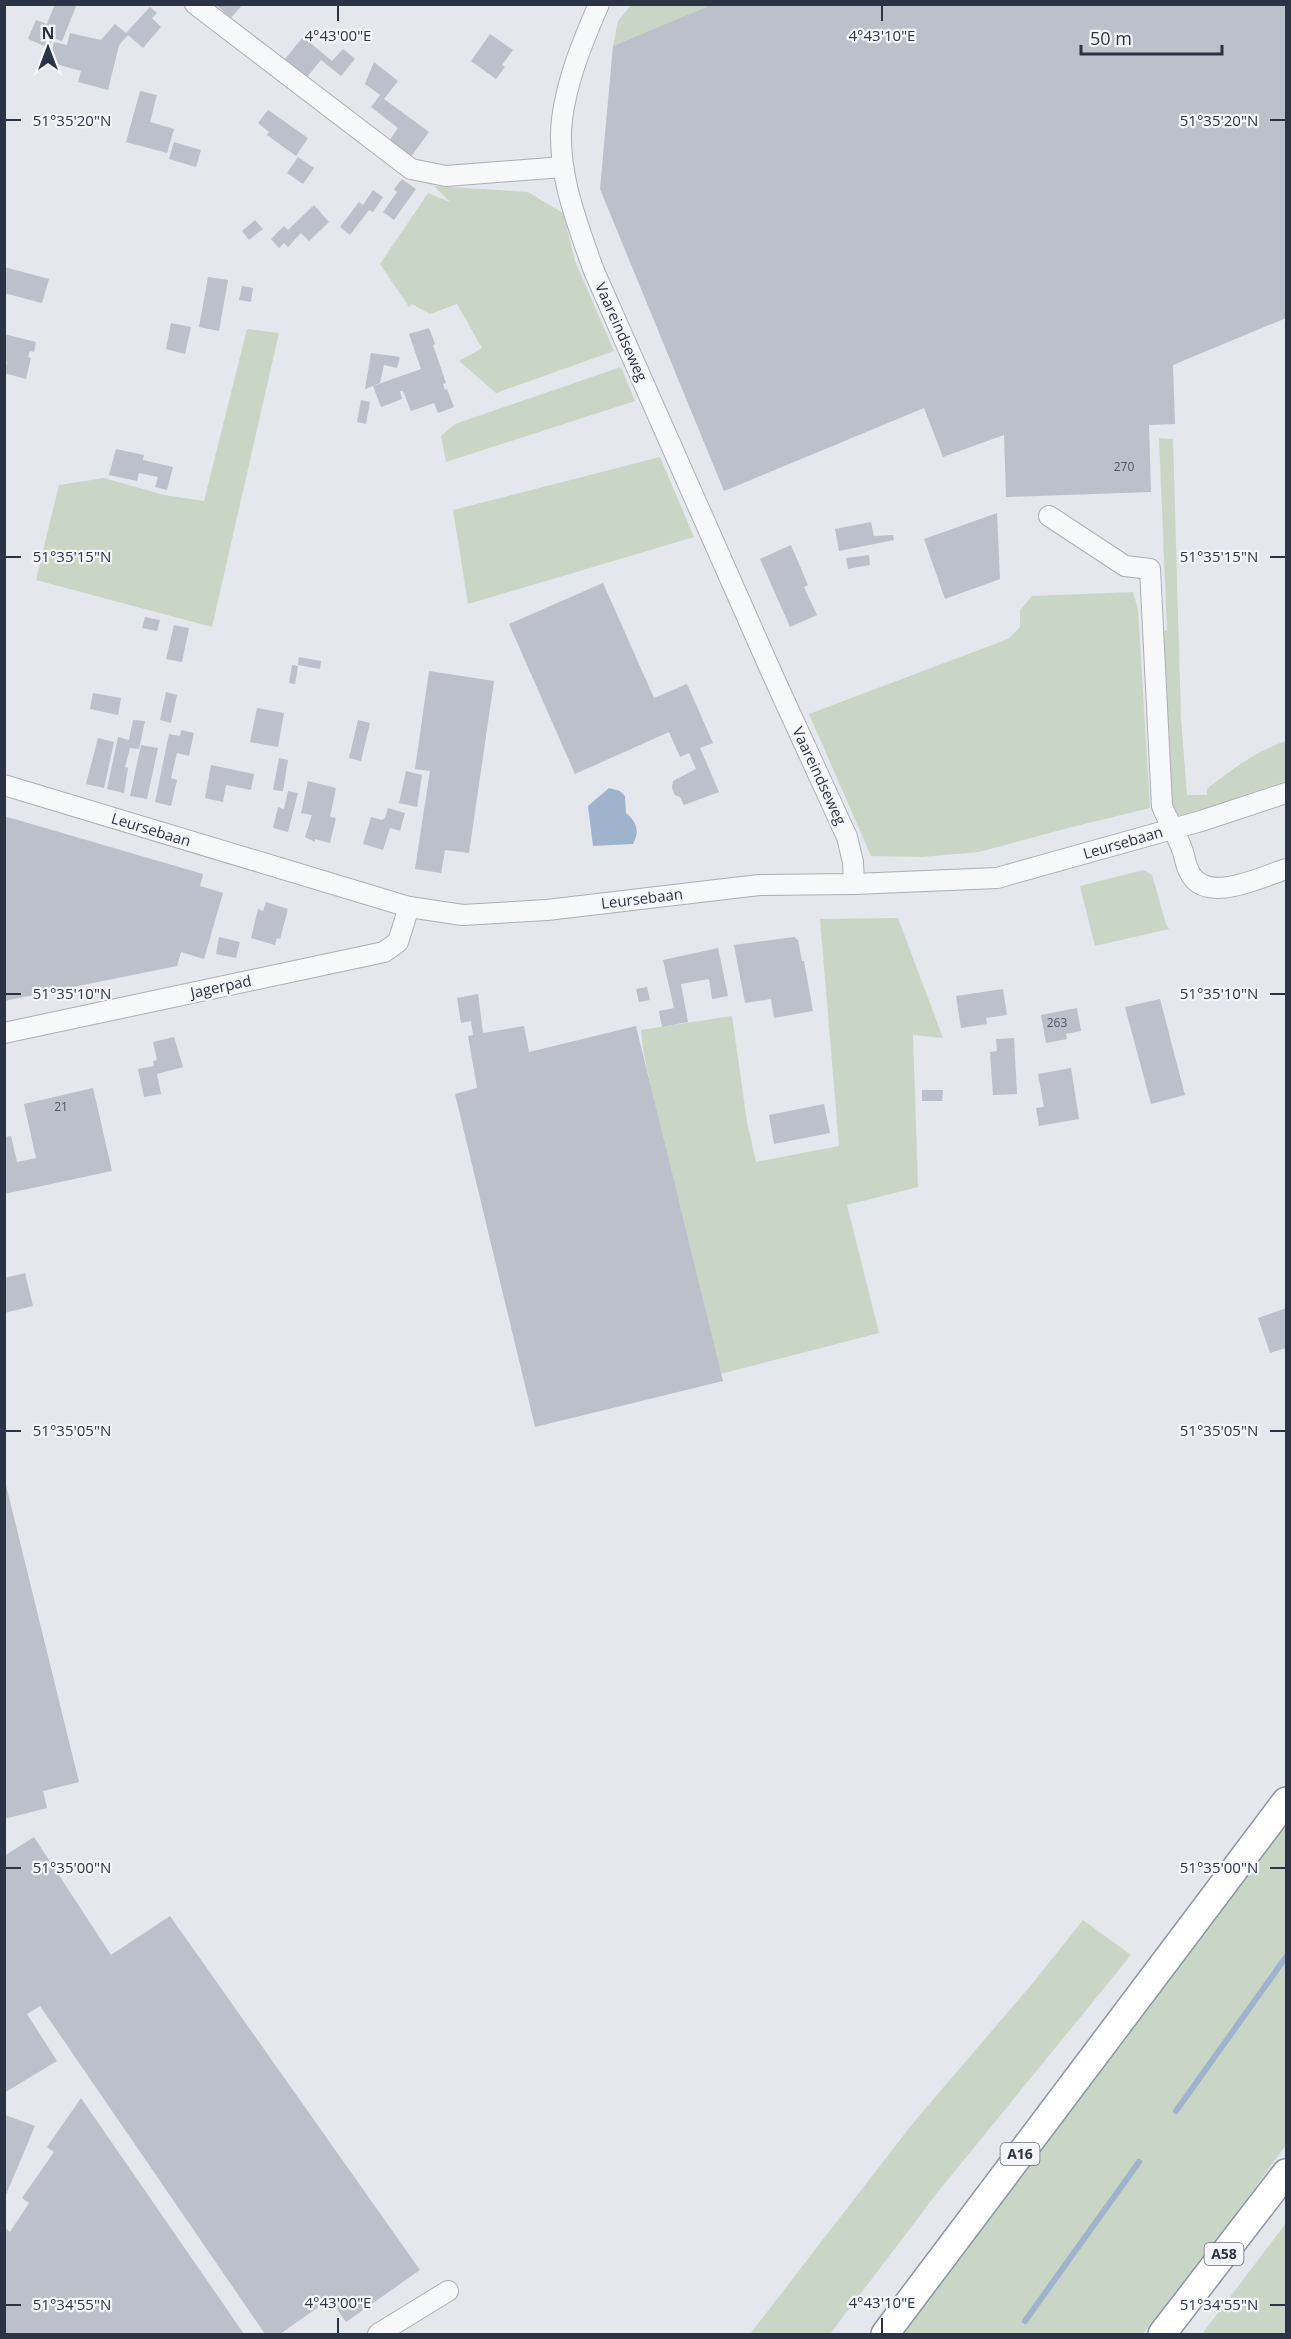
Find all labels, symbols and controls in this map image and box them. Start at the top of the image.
north arrow [18,18,78,78]
scale bar [1081,18,1222,56]
text: N [41,22,55,44]
text: 4°43'00"E [305,25,371,45]
text: 4°43'10"E [849,25,915,45]
text: 50 m [1090,26,1132,50]
text: 51°35'20"N [33,110,111,130]
text: 51°35'20"N [1180,110,1258,130]
street label: Vaareindseweg [591,279,653,384]
house number: 270 [1114,458,1134,475]
text: 51°35'15"N [33,546,111,566]
text: 51°35'15"N [1180,546,1258,566]
street label: Vaareindseweg [788,723,851,828]
street label: Leursebaan [109,807,194,851]
street label: Leursebaan [1080,821,1165,863]
street label: Leursebaan [600,883,684,913]
street label: Jagerpad [187,970,253,1003]
text: 51°35'10"N [33,983,111,1003]
text: 51°35'10"N [1180,983,1258,1003]
house number: 263 [1047,1014,1067,1031]
house number: 21 [54,1098,68,1115]
text: 51°35'05"N [33,1420,111,1440]
text: 51°35'05"N [1180,1420,1258,1440]
text: 51°35'00"N [33,1857,111,1877]
text: 51°35'00"N [1180,1857,1258,1877]
road number: A16 [1000,2143,1040,2165]
road number: A58 [1204,2243,1244,2265]
text: 4°43'00"E [305,2292,371,2312]
text: 4°43'10"E [849,2292,915,2312]
text: 51°34'55"N [33,2294,111,2314]
text: 51°34'55"N [1180,2294,1258,2314]

